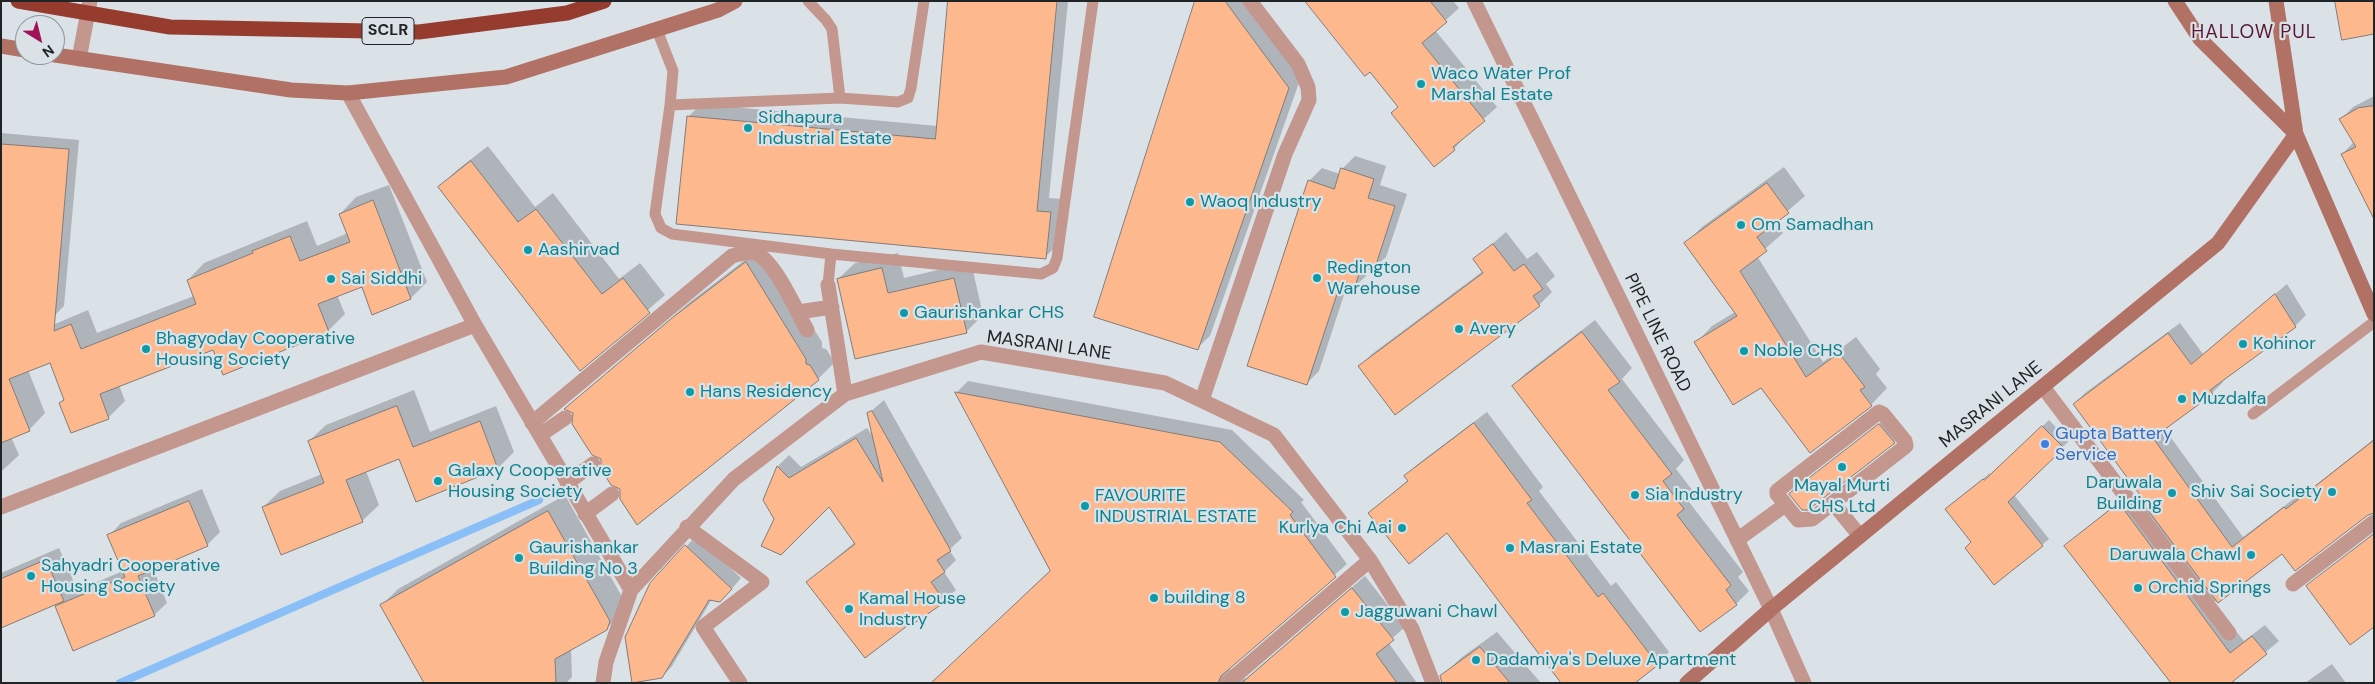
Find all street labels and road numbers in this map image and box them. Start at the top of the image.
road number: SCLR [362,18,414,44]
street label: PIPE LINE ROAD [1619,270,1695,396]
street label: MASRANI LANE [985,327,1113,365]
street label: MASRANI LANE [1935,357,2047,453]

